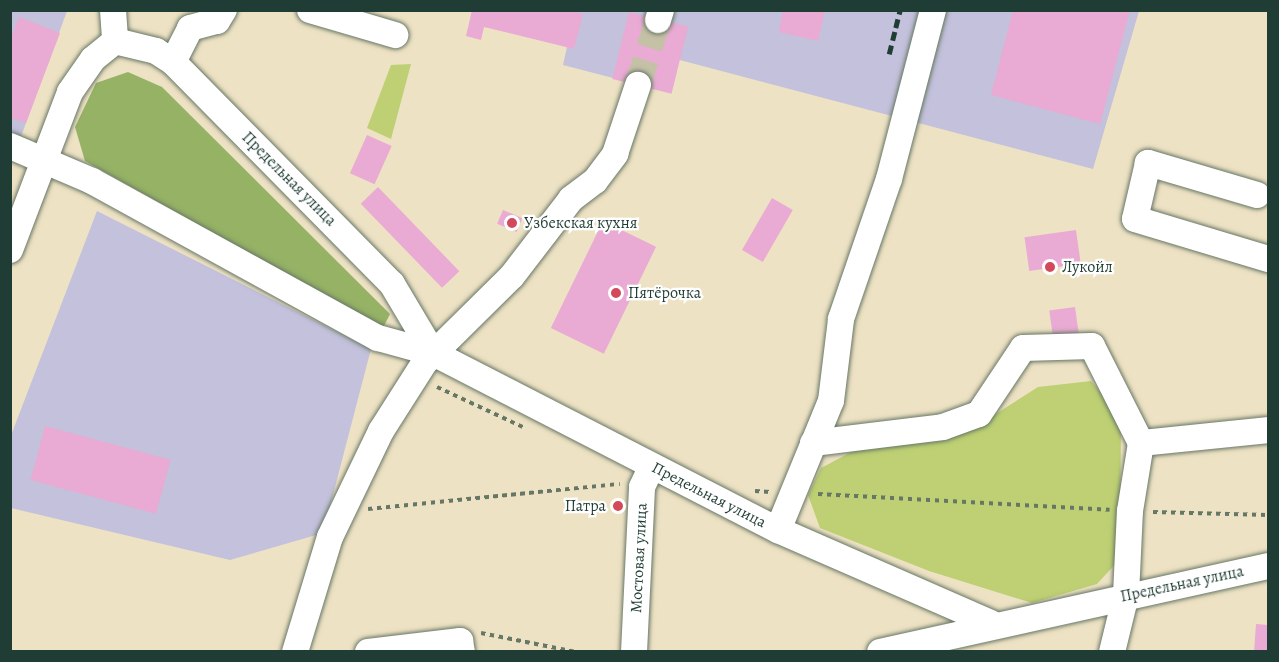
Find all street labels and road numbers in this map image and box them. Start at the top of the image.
street label: Предельная улица [238,128,340,230]
street label: Предельная улица [649,458,769,532]
street label: Мостовая улица [627,502,651,614]
street label: Предельная улица [1119,562,1245,606]

